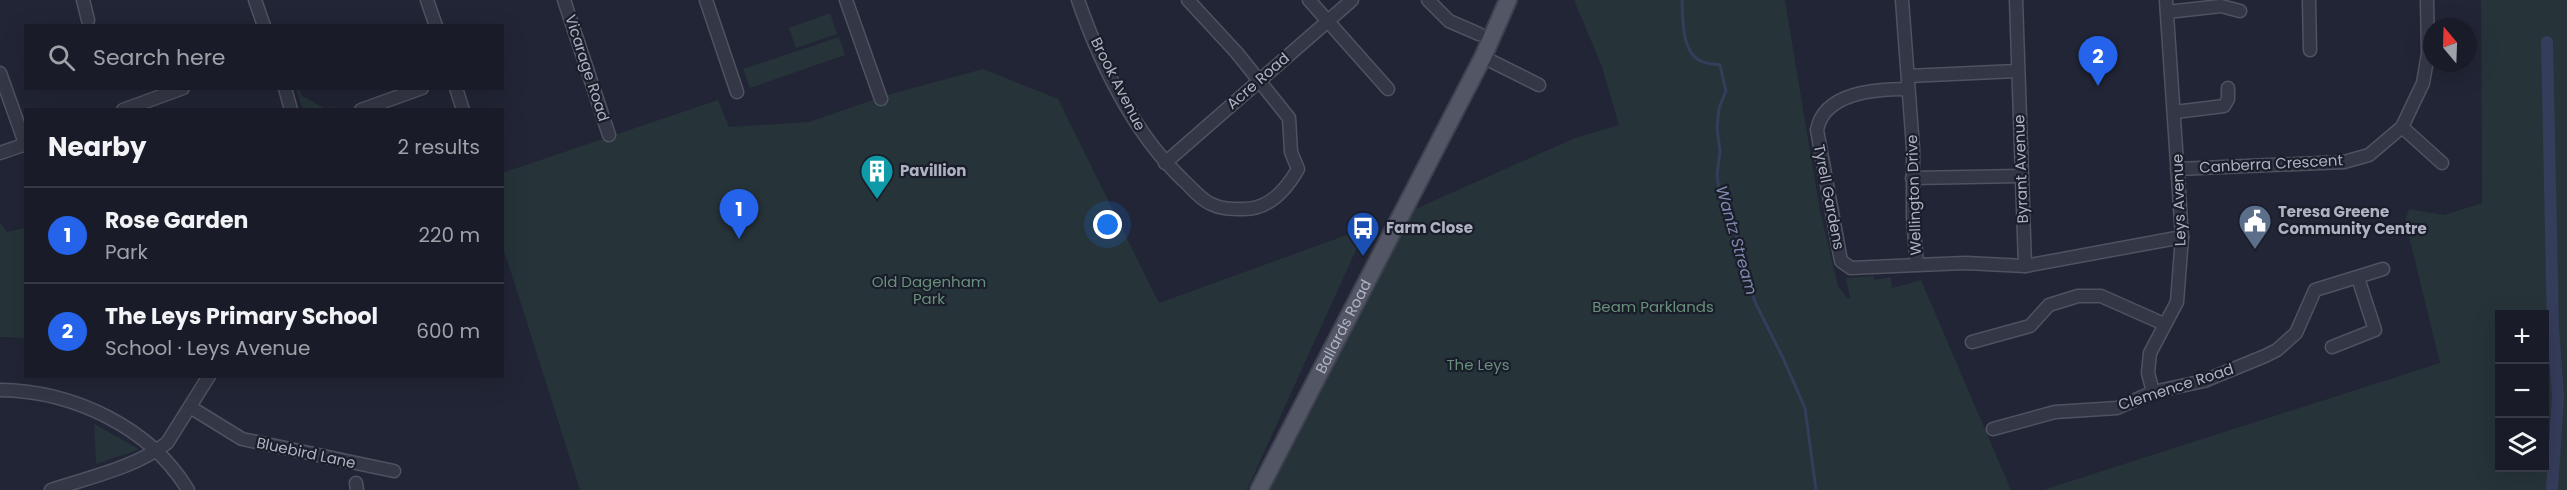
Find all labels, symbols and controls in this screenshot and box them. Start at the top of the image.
street label: Vicarage Road [560,12,615,124]
north arrow [2423,18,2477,72]
search box [24,24,504,90]
street label: Brook Avenue [1086,34,1151,134]
pin: 2 [2078,36,2118,86]
icon: search [45,41,78,74]
text: Search here [93,42,226,73]
street label: Acre Road [1222,47,1294,114]
street label: Byrant Avenue [2008,114,2033,224]
text: Nearby [48,129,146,165]
text: 2 results [397,133,480,161]
street label: Wellington Drive [1901,134,1926,256]
street label: Tyrell Gardens [1809,142,1850,252]
street label: Canberra Crescent [2199,149,2343,178]
building icon: Pavillion [859,153,895,200]
street label: Leys Avenue [2166,153,2191,247]
place label: Pavillion [900,160,966,181]
water label: Wantz Stream [1710,183,1763,298]
pin: 1 [720,190,758,239]
place label: Teresa Greene Community Centre [2278,201,2427,239]
public building icon: Teresa Greene Community Centre [2237,203,2273,250]
text: Rose Garden [105,205,248,236]
your location [1093,210,1122,239]
bus stop icon: Farm Close [1345,210,1381,257]
place label: Farm Close [1386,217,1473,238]
text: 1 [64,221,71,249]
text: 220 m [419,221,480,249]
text: Park [105,238,148,266]
park label: Old Dagenham Park [872,271,986,309]
street label: Ballards Road [1310,276,1376,377]
park label: Beam Parklands [1592,296,1714,317]
text: The Leys Primary School [105,301,378,332]
map controls [2495,310,2549,472]
button: + [2495,310,2549,364]
text: 2 [62,317,73,345]
text: 600 m [416,317,480,345]
text: School · Leys Avenue [105,334,310,362]
park label: The Leys [1446,354,1510,375]
street label: Clemence Road [2115,358,2236,415]
button: − [2495,364,2549,418]
button: layers [2495,418,2549,472]
street label: Bluebird Lane [255,432,358,473]

